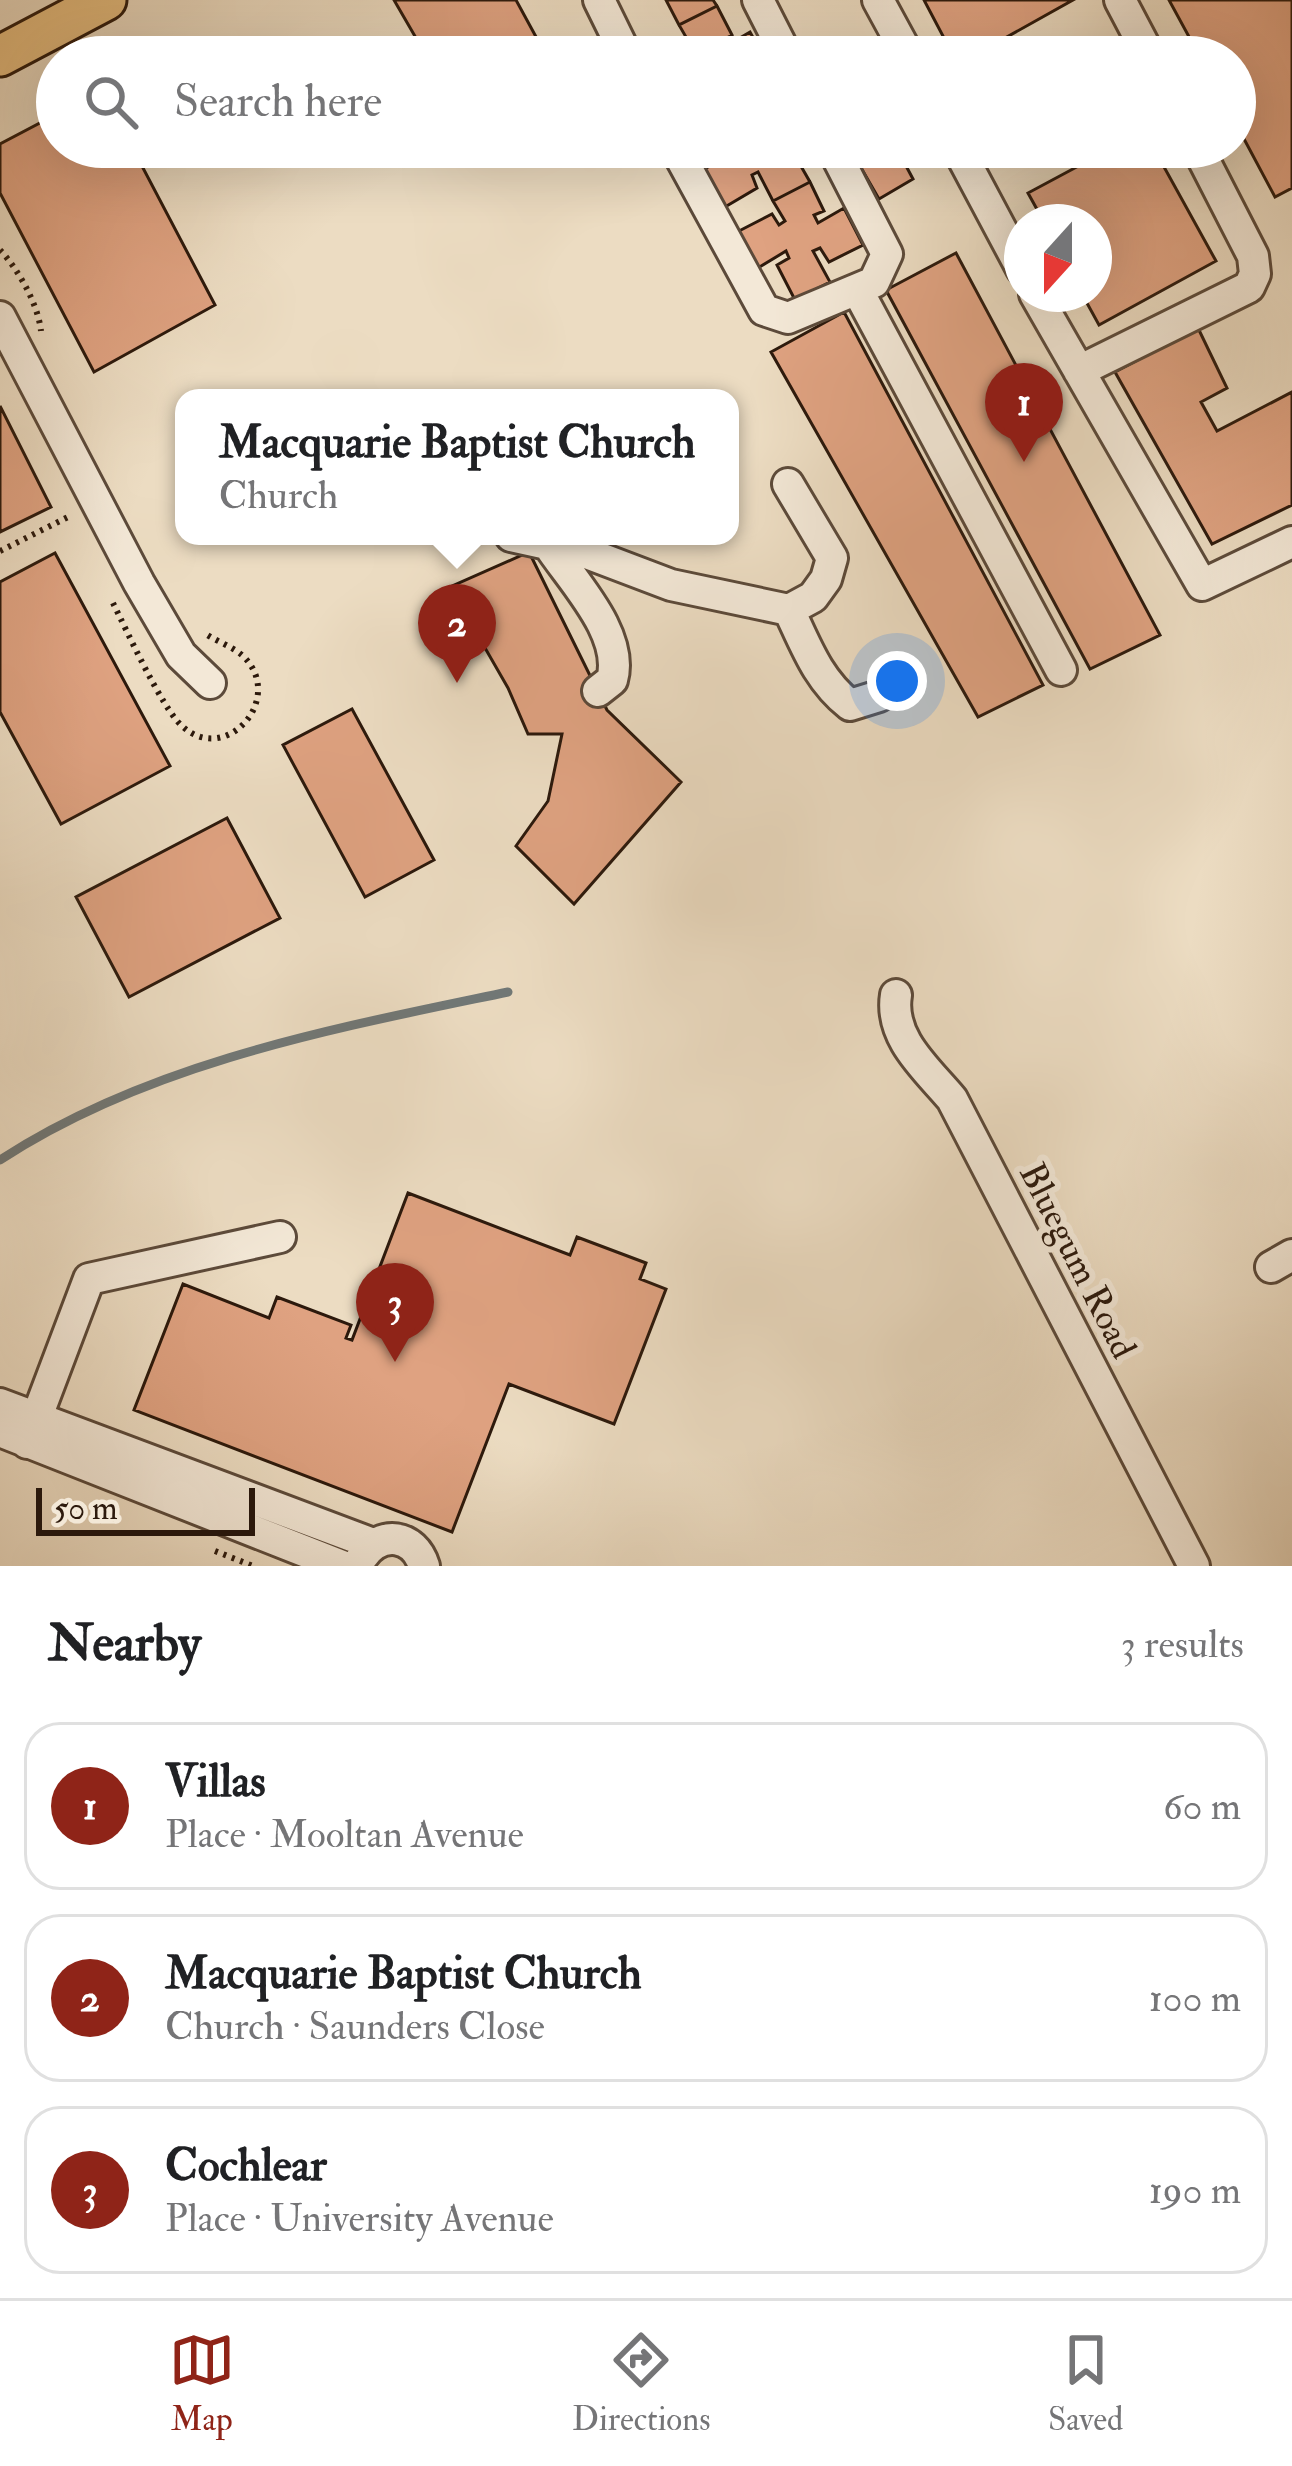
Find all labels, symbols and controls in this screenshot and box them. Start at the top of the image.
search box [36,36,1256,168]
icon: search [78,69,144,135]
text: Search here [174,74,382,130]
north arrow [1004,204,1112,312]
pin: 1 [985,363,1063,462]
popup [175,389,739,545]
text: Macquarie Baptist Church [219,415,695,471]
text: Church [219,471,338,520]
pin: 2 [418,584,496,683]
your location [867,651,927,711]
street label: Bluegum Road [1009,1155,1146,1366]
pin: 3 [356,1263,434,1362]
scale bar [36,1482,255,1535]
text: 50 m [54,1488,118,1529]
text: Nearby [48,1612,201,1676]
text: 3 results [1121,1620,1244,1669]
text: Villas [165,1754,266,1810]
text: 1 [83,1782,97,1831]
text: 60 m [1163,1782,1241,1831]
text: Place · Mooltan Avenue [165,1810,524,1859]
text: Macquarie Baptist Church [165,1946,642,2002]
text: 2 [80,1974,100,2023]
text: 100 m [1149,1974,1241,2023]
text: Church · Saunders Close [165,2002,545,2051]
text: Cochlear [165,2138,327,2194]
text: 3 [83,2166,97,2215]
text: 190 m [1149,2166,1241,2215]
text: Place · University Avenue [165,2194,554,2243]
tab: Map [169,2327,235,2440]
tab: Directions [572,2327,711,2440]
tab: Saved [1048,2327,1123,2440]

